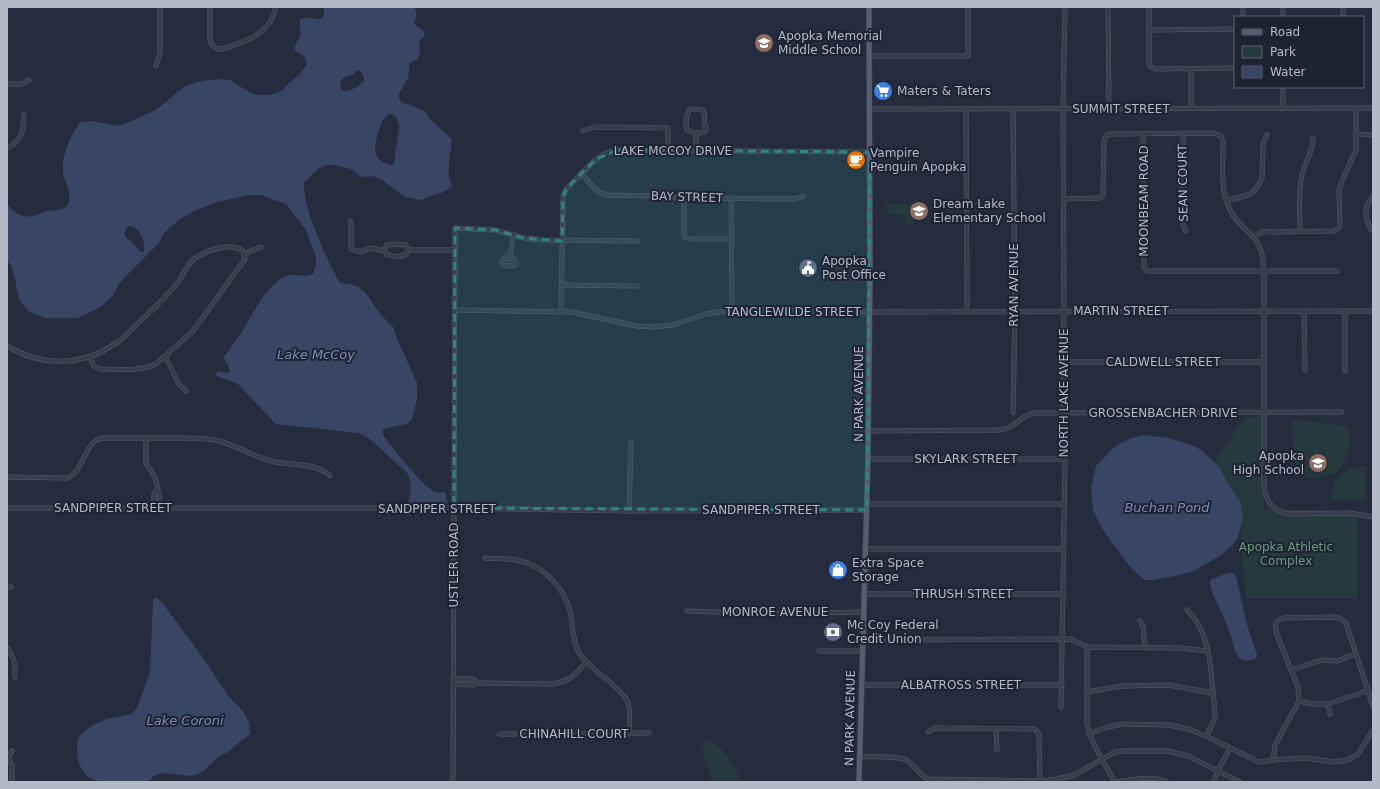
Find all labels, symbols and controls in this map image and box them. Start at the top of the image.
legend [1234,16,1364,88]
text: Road [1270,25,1300,39]
place label: Apopka Memorial Middle School [778,29,882,57]
school or university icon: Apopka Memorial Middle School [753,32,775,54]
text: Park [1270,45,1296,59]
text: Water [1270,65,1306,79]
supermarket icon: Maters & Taters [872,80,894,102]
place label: Maters & Taters [897,84,991,98]
street label: SUMMIT STREET [1072,102,1170,116]
street label: SEAN COURT [1175,143,1191,222]
street label: LAKE MCCOY DRIVE [614,144,732,158]
street label: MOONBEAM ROAD [1137,145,1151,257]
place label: Vampire Penguin Apopka [870,146,967,174]
cafe icon: Vampire Penguin Apopka [845,149,867,171]
street label: BAY STREET [651,189,724,205]
place label: Dream Lake Elementary School [933,197,1046,225]
school or university icon: Dream Lake Elementary School [908,200,930,222]
street label: RYAN AVENUE [1007,243,1021,327]
place label: Apopka Post Office [822,254,886,282]
public building icon: Apopka Post Office [797,257,819,279]
street label: MARTIN STREET [1073,304,1169,318]
street label: TANGLEWILDE STREET [724,305,861,319]
street label: NORTH LAKE AVENUE [1057,328,1071,458]
street label: N PARK AVENUE [852,346,866,442]
water label: Lake McCoy [277,347,355,362]
street label: CALDWELL STREET [1106,355,1221,369]
street label: GROSSENBACHER DRIVE [1088,406,1238,420]
place label: Apopka High School [1233,449,1304,477]
street label: SKYLARK STREET [914,452,1018,466]
school or university icon: Apopka High School [1307,452,1329,474]
water label: Buchan Pond [1124,500,1210,515]
street label: SANDPIPER STREET [54,501,173,515]
street label: SANDPIPER STREET [378,502,497,516]
street label: SANDPIPER STREET [702,503,821,517]
street label: USTLER ROAD [447,522,461,608]
park label: Apopka Athletic Complex [1239,540,1333,568]
place label: Extra Space Storage [852,556,924,584]
shop icon: Extra Space Storage [827,559,849,581]
street label: THRUSH STREET [912,587,1014,601]
street label: MONROE AVENUE [722,605,828,619]
place label: Mc Coy Federal Credit Union [847,618,939,646]
bank icon: Mc Coy Federal Credit Union [822,621,844,643]
street label: N PARK AVENUE [842,670,858,766]
street label: ALBATROSS STREET [901,678,1022,692]
water label: Lake Coroni [146,713,224,728]
street label: CHINAHILL COURT [519,727,629,741]

